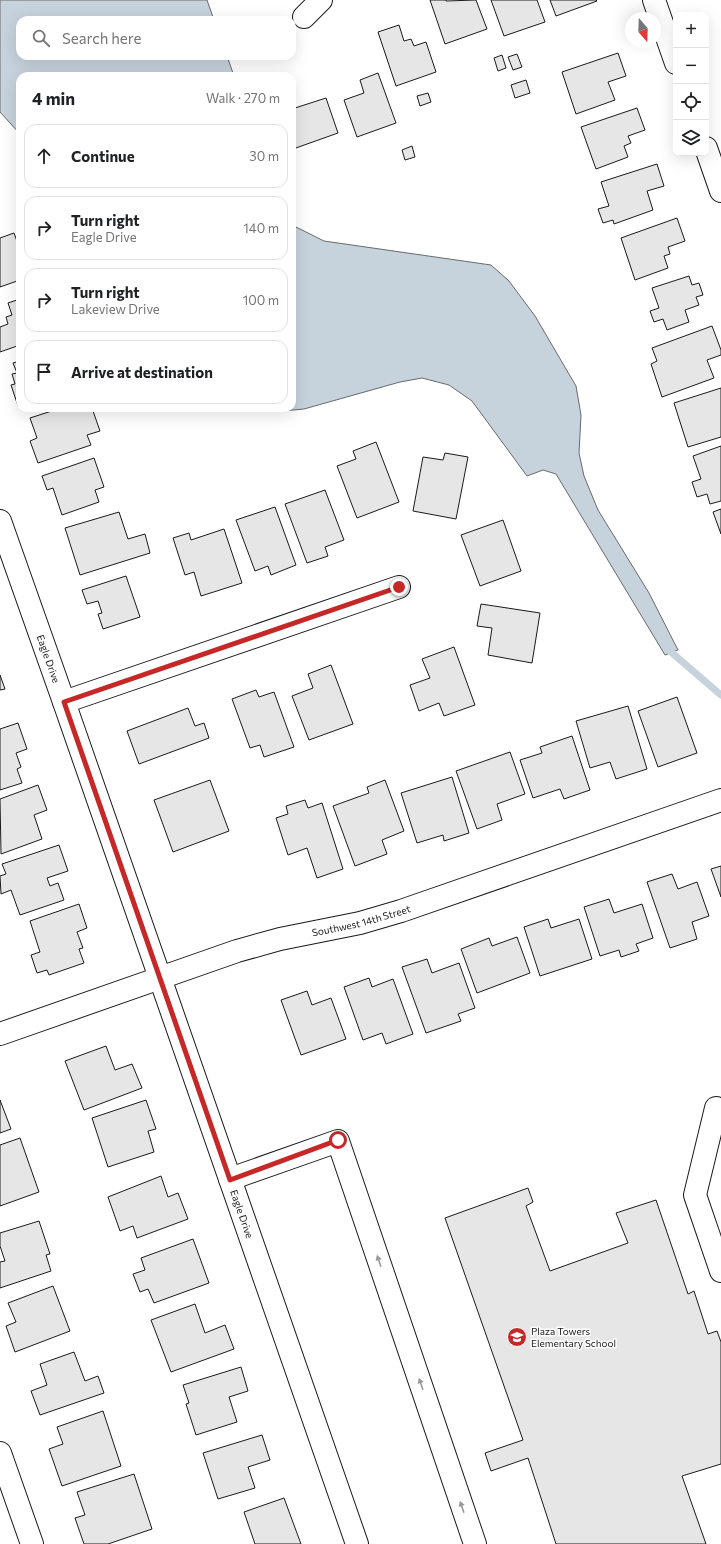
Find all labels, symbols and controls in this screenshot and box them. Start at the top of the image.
north arrow [625,12,661,48]
map controls [673,12,709,156]
button: + [673,12,709,48]
search box [16,16,296,60]
icon: search [30,27,52,49]
text: Search here [62,29,141,47]
button: − [673,48,709,84]
button: locate [673,84,709,120]
text: 4 min [32,88,75,109]
text: Walk · 270 m [206,90,280,106]
button: layers [673,120,709,156]
icon: ahead [33,145,55,167]
text: Continue [71,147,135,165]
text: 30 m [249,148,279,164]
text: Turn right [71,211,140,229]
icon: right [33,217,55,239]
text: 140 m [243,220,279,236]
text: Eagle Drive [71,229,137,245]
text: Turn right [71,283,140,301]
icon: right [33,289,55,311]
text: 100 m [243,292,279,308]
text: Lakeview Drive [71,301,160,317]
icon: arrive [33,361,55,383]
text: Arrive at destination [71,363,213,381]
route end [390,578,408,596]
street label: Eagle Drive [35,633,63,684]
street label: Southwest 14th Street [311,902,412,938]
route start [329,1131,347,1149]
street label: Eagle Drive [228,1188,256,1240]
one-way arrow [376,1254,382,1266]
place label: Plaza Towers Elementary School [531,1325,616,1349]
school or university icon: Plaza Towers Elementary School [506,1326,528,1348]
one-way arrow [418,1377,424,1389]
one-way arrow [459,1501,465,1513]

